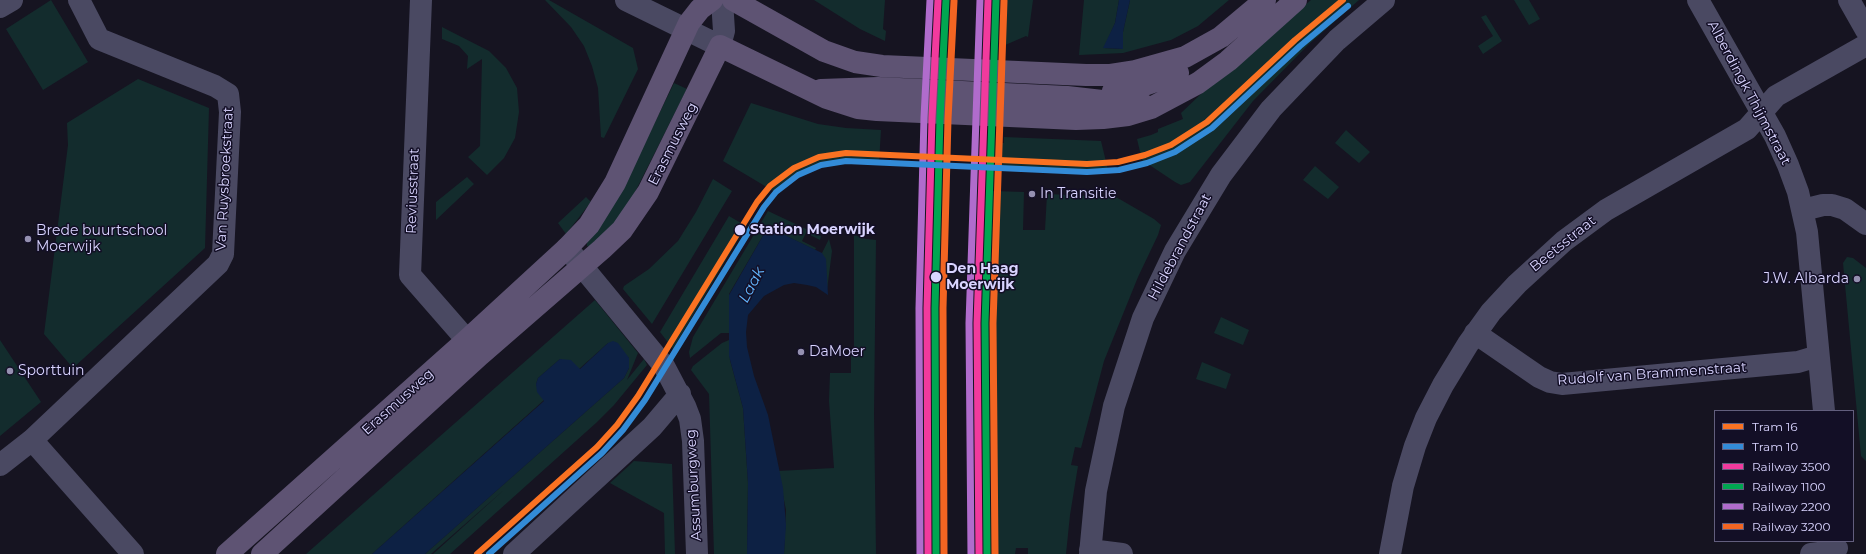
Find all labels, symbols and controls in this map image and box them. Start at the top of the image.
street label: Alberdingk Thijmstraat [1704,18,1794,168]
street label: Erasmusweg [645,100,701,188]
street label: Van Ruysbroekstraat [213,107,237,251]
street label: Reviusstraat [403,148,423,234]
place label: In Transitie [1040,186,1116,202]
marker: In Transitie [1027,189,1037,199]
street label: Hildebrandstraat [1145,191,1215,303]
street label: Beetsstraat [1527,212,1599,276]
place label: Station Moerwijk [750,222,875,238]
place label: Brede buurtschool Moerwijk [36,223,167,256]
marker: Station Moerwijk [733,223,747,237]
marker: Brede buurtschool Moerwijk [23,234,33,244]
place label: Den Haag Moerwijk [946,261,1018,294]
water label: Laak [735,264,769,306]
marker: Den Haag Moerwijk [929,270,943,284]
place label: J.W. Albarda [1763,271,1849,287]
marker: J.W. Albarda [1852,274,1862,284]
place label: DaMoer [809,344,865,360]
marker: DaMoer [796,347,806,357]
street label: Rudolf van Brammenstraat [1557,359,1747,389]
place label: Sporttuin [18,363,85,379]
street label: Erasmusweg [359,365,437,439]
marker: Sporttuin [5,366,15,376]
legend [1714,410,1854,542]
text: Tram 16 [1752,419,1798,434]
street label: Assumburgweg [683,429,705,541]
text: Tram 10 [1752,439,1798,454]
text: Railway 3500 [1752,459,1830,474]
text: Railway 1100 [1752,479,1826,494]
text: Railway 2200 [1752,499,1830,514]
text: Railway 3200 [1752,519,1830,534]

